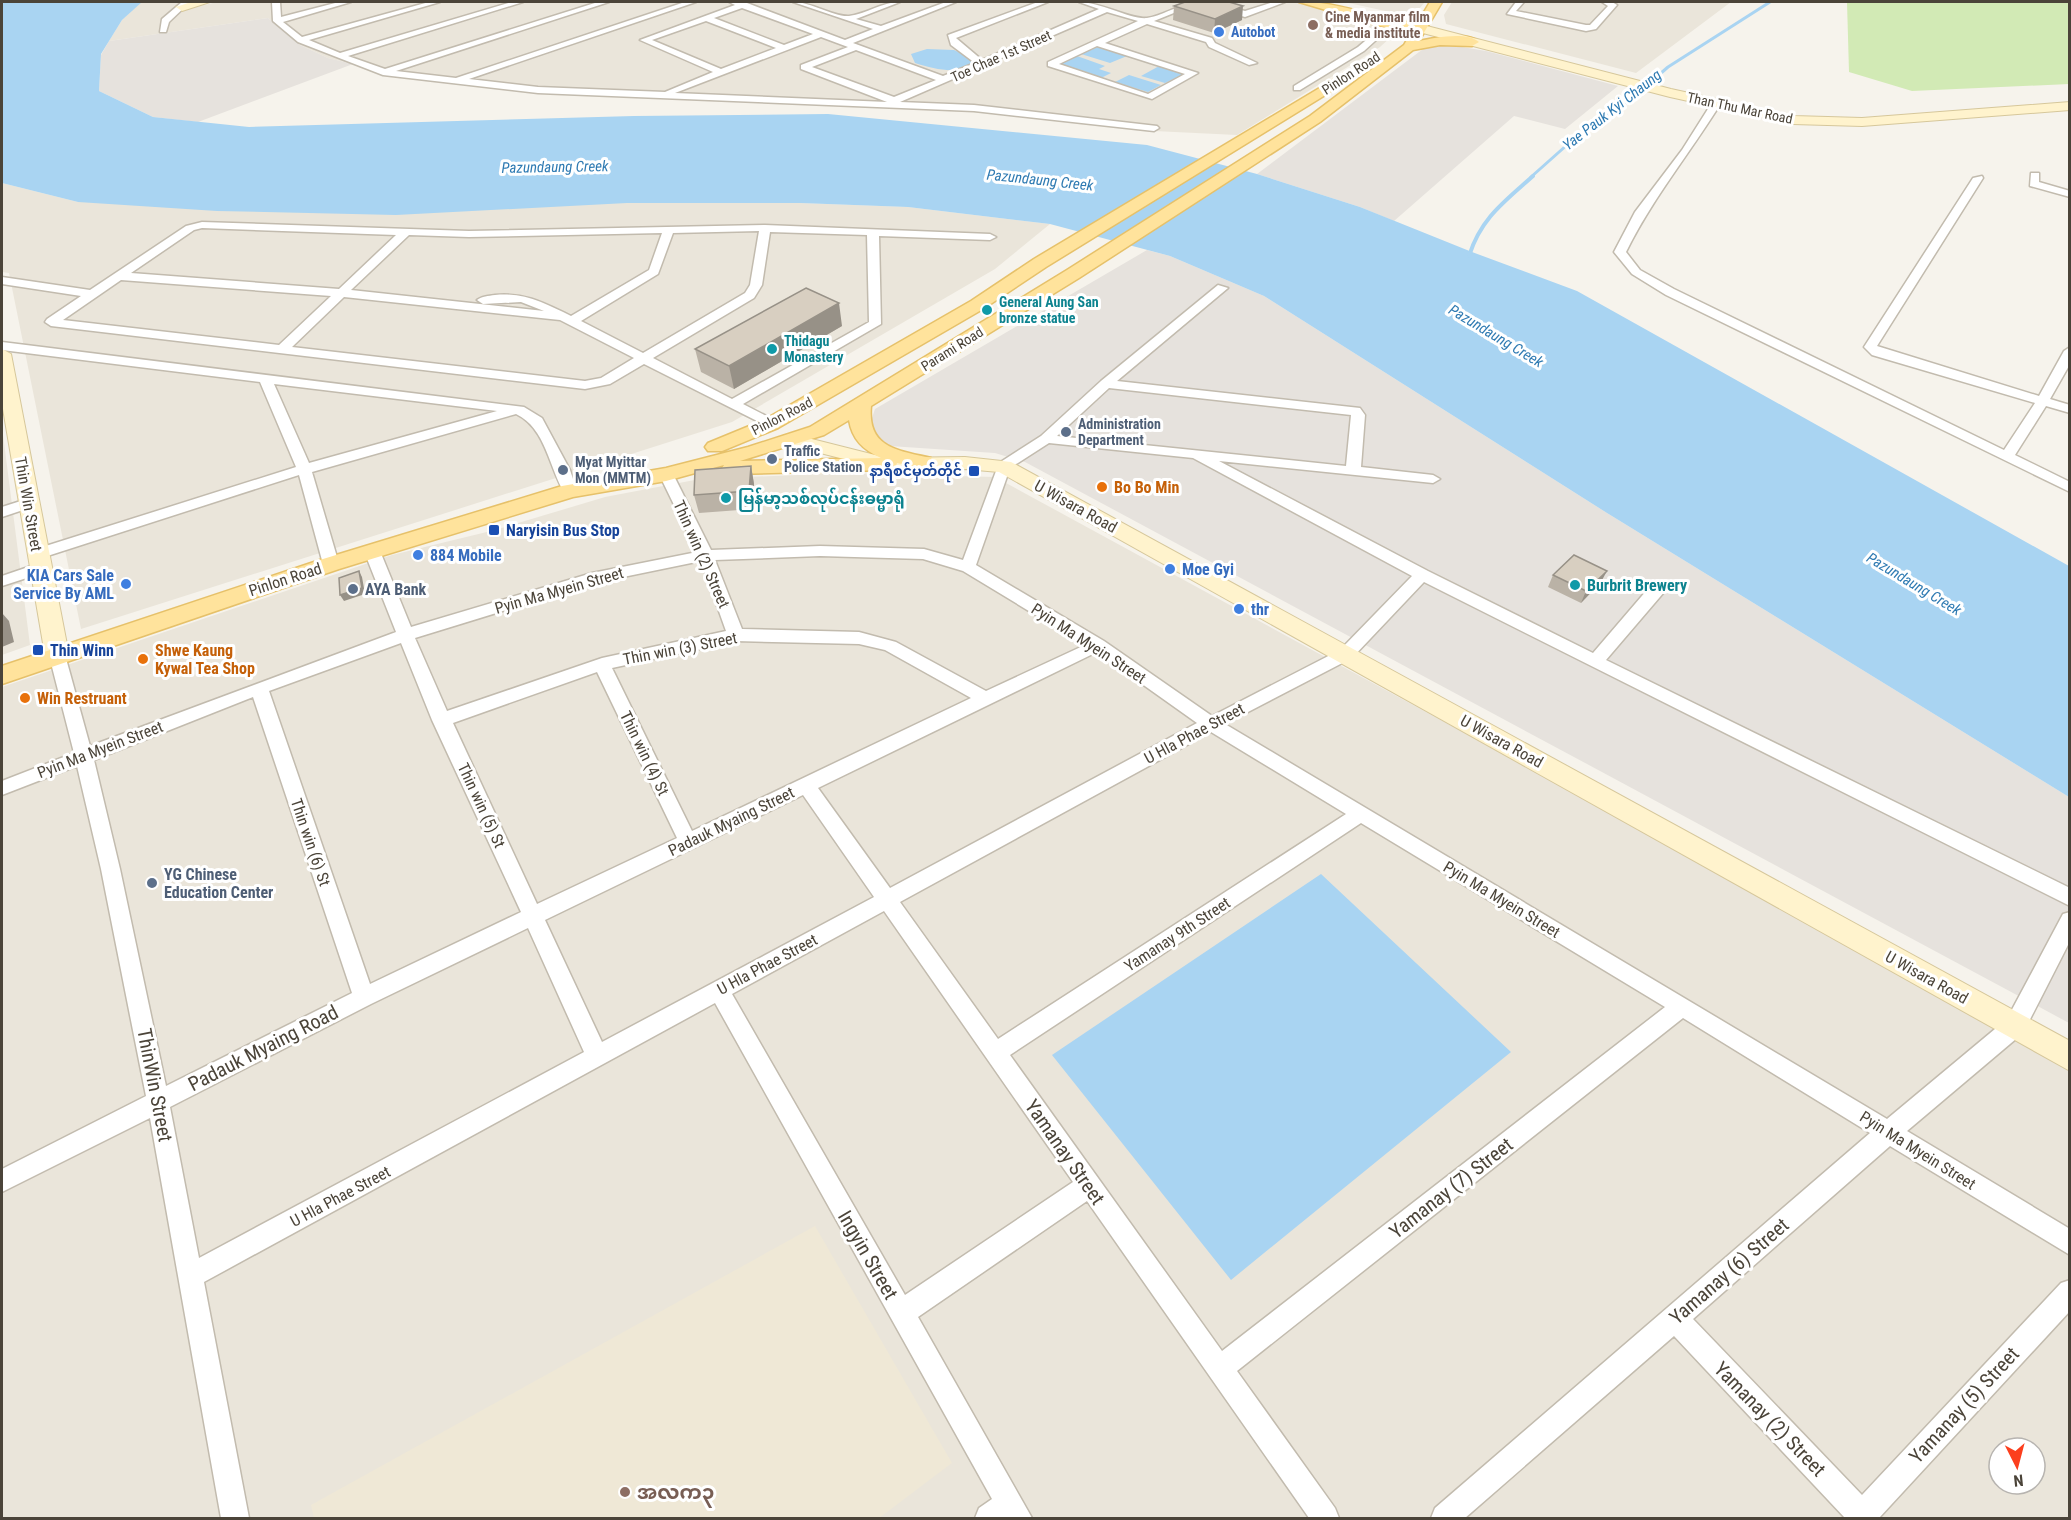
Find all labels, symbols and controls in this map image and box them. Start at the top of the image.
place label: Cine Myanmar film & media institute [1325,9,1430,41]
marker: Cine Myanmar film & media institute [1306,18,1320,32]
place label: Autobot [1231,24,1275,40]
marker: Autobot [1212,25,1226,39]
street label: Toe Chae 1st Street [948,27,1054,85]
street label: Pinlon Road [1319,48,1383,98]
water label: Yae Pauk Kyi Chaung [1559,66,1665,154]
street label: Than Thu Mar Road [1686,89,1794,127]
water label: Pazundaung Creek [501,157,609,177]
water label: Pazundaung Creek [986,165,1095,195]
place label: General Aung San bronze statue [999,294,1099,326]
water label: Pazundaung Creek [1445,301,1547,372]
marker: General Aung San bronze statue [980,303,994,317]
street label: Parami Road [918,324,986,374]
place label: Thidagu Monastery [784,333,844,365]
marker: Thidagu Monastery [765,342,779,356]
street label: Pinlon Road [749,394,815,438]
place label: Administration Department [1078,416,1161,448]
marker: Administration Department [1059,425,1073,439]
place label: Traffic Police Station [784,443,862,475]
marker: Traffic Police Station [765,452,779,466]
place label: Myat Myittar Mon (MMTM) [575,454,651,487]
street label: Thin Win Street [11,455,46,553]
place label: နာရီစင်မှတ်တိုင် [870,461,962,483]
marker: Myat Myittar Mon (MMTM) [556,463,570,477]
marker: နာရီစင်မှတ်တိုင် [967,464,981,478]
street label: U Wisara Road [1031,476,1120,537]
place label: Bo Bo Min [1114,478,1179,497]
marker: Bo Bo Min [1095,480,1109,494]
place label: မြန်မာ့သစ်လုပ်ငန်းဓမ္မာရုံ [738,487,905,512]
marker: မြန်မာ့သစ်လုပ်ငန်းဓမ္မာရုံ [719,491,733,505]
street label: Thin win (2) Street [669,497,734,611]
place label: Naryisin Bus Stop [506,521,620,540]
marker: Naryisin Bus Stop [487,523,501,537]
place label: 884 Mobile [430,546,502,565]
marker: 884 Mobile [411,548,425,562]
water label: Pazundaung Creek [1863,549,1965,620]
street label: Pinlon Road [246,559,324,600]
place label: Moe Gyi [1182,560,1234,579]
marker: Moe Gyi [1163,562,1177,576]
street label: Pyin Ma Myein Street [493,563,626,618]
place label: KIA Cars Sale Service By AML [13,566,114,603]
place label: Burbrit Brewery [1587,576,1687,595]
marker: KIA Cars Sale Service By AML [119,577,133,591]
marker: Burbrit Brewery [1568,578,1582,592]
place label: AYA Bank [365,580,427,599]
marker: AYA Bank [346,582,360,596]
street label: Pyin Ma Myein Street [1028,599,1150,688]
place label: thr [1251,600,1269,619]
marker: thr [1232,602,1246,616]
street label: Thin win (3) Street [621,628,739,669]
place label: Thin Winn [50,641,114,660]
place label: Shwe Kaung Kywal Tea Shop [155,641,255,678]
marker: Thin Winn [31,643,45,657]
marker: Shwe Kaung Kywal Tea Shop [136,652,150,666]
place label: Win Restruant [37,689,127,708]
marker: Win Restruant [18,691,32,705]
street label: U Hla Phae Street [1141,699,1248,768]
street label: Thin win (4) St [616,708,673,799]
street label: U Wisara Road [1457,711,1546,772]
street label: Pyin Ma Myein Street [35,717,166,782]
street label: Thin win (5) St [454,760,510,851]
street label: Padauk Myaing Street [665,783,797,860]
street label: Thin win (6) St [287,796,334,889]
street label: Pyin Ma Myein Street [1440,857,1564,942]
place label: YG Chinese Education Center [164,865,273,902]
marker: YG Chinese Education Center [145,876,159,890]
street label: Yamanay 9th Street [1121,893,1234,976]
street label: U Hla Phae Street [714,930,821,999]
street label: U Wisara Road [1882,947,1971,1008]
street label: Padauk Myaing Road [184,1000,342,1096]
street label: ThinWin Street [132,1026,178,1144]
street label: Yamanay Street [1020,1095,1110,1209]
street label: Pyin Ma Myein Street [1856,1107,1979,1194]
street label: Yamanay (7) Street [1384,1132,1518,1244]
street label: U Hla Phae Street [287,1162,394,1231]
street label: Ingyin Street [833,1206,903,1304]
street label: Yamanay (6) Street [1665,1213,1794,1329]
street label: Yamanay (5) Street [1904,1342,2024,1468]
street label: Yamanay (2) Street [1709,1357,1831,1481]
north arrow [1987,1436,2047,1496]
text: N [2013,1470,2024,1490]
place label: အလက၃ [637,1480,714,1508]
marker: အလက၃ [618,1485,632,1499]

